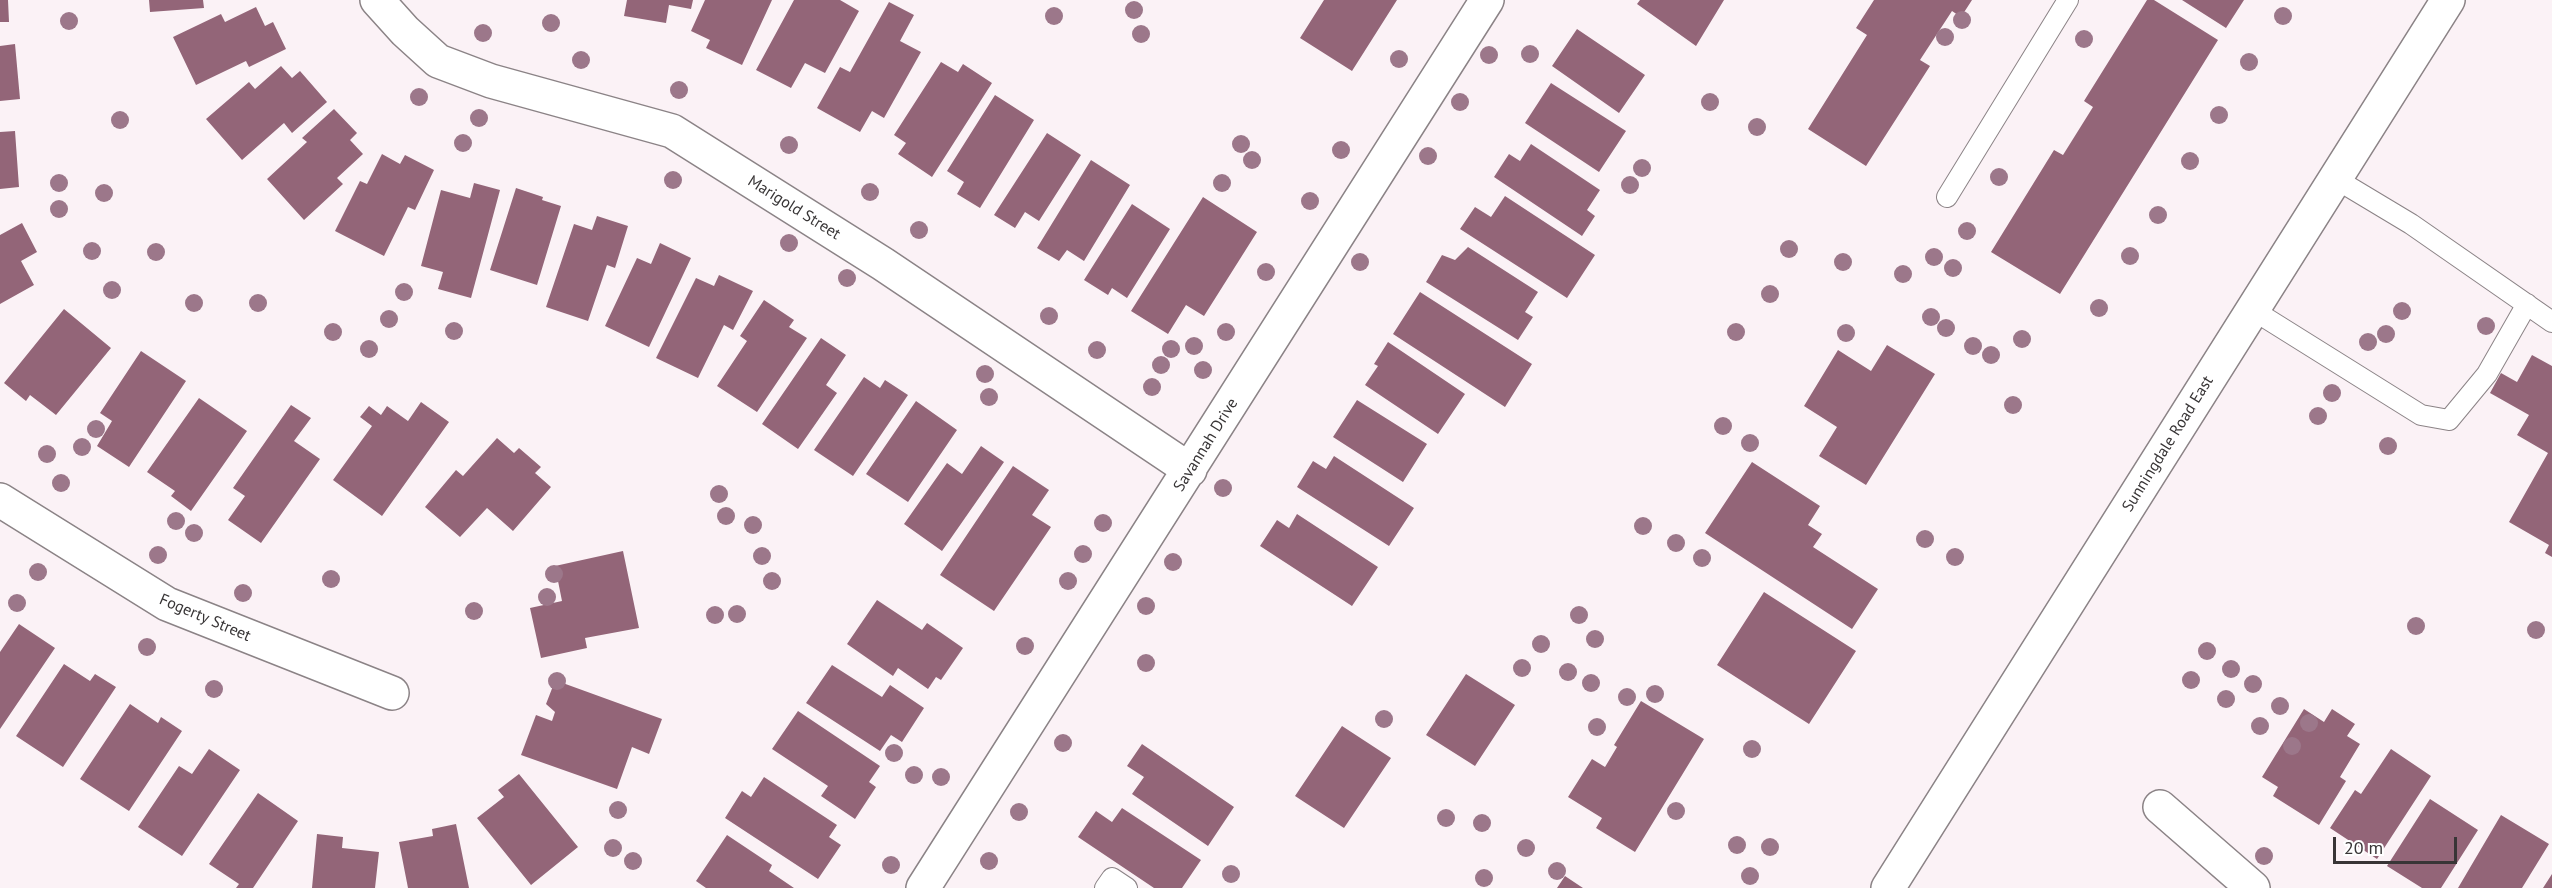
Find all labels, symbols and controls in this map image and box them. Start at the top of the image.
street label: Marigold Street [744,172,844,244]
street label: Sunningdale Road East [2118,372,2218,516]
street label: Savannah Drive [1170,395,1242,495]
street label: Fogerty Street [156,590,254,646]
scale bar [2336,825,2460,863]
text: 20 m [2344,836,2383,859]

